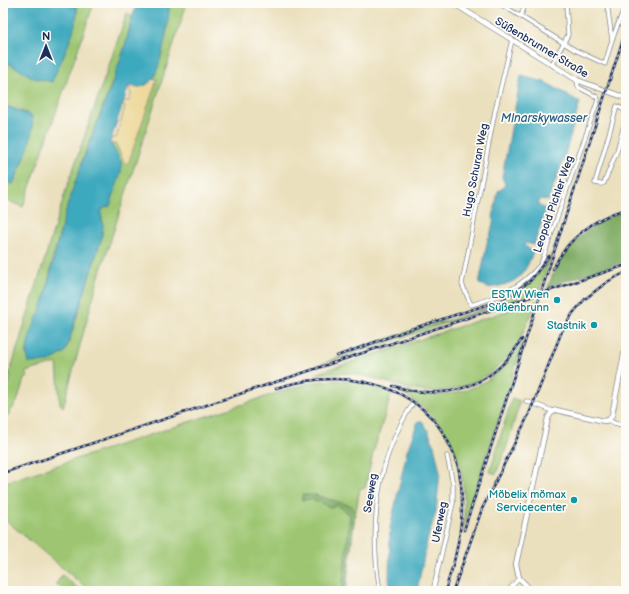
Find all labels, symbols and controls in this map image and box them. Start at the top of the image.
street label: Süßenbrunner Straße [493,14,591,81]
north arrow [26,26,66,66]
text: N [42,30,50,43]
water label: Mlnarskywasser [501,111,589,126]
street label: Hugo Schuran Weg [460,122,491,218]
street label: Leopold Pichler Weg [531,154,576,255]
place label: ESTW Wien Süßenbrunn [488,288,549,314]
marker: ESTW Wien Süßenbrunn [552,295,562,305]
place label: Stastnik [547,319,587,332]
marker: Stastnik [589,320,599,330]
street label: Seeweg [361,472,380,514]
place label: Möbelix mömax Servicecenter [489,488,567,514]
marker: Möbelix mömax Servicecenter [569,495,579,505]
street label: Uferweg [429,500,450,544]

